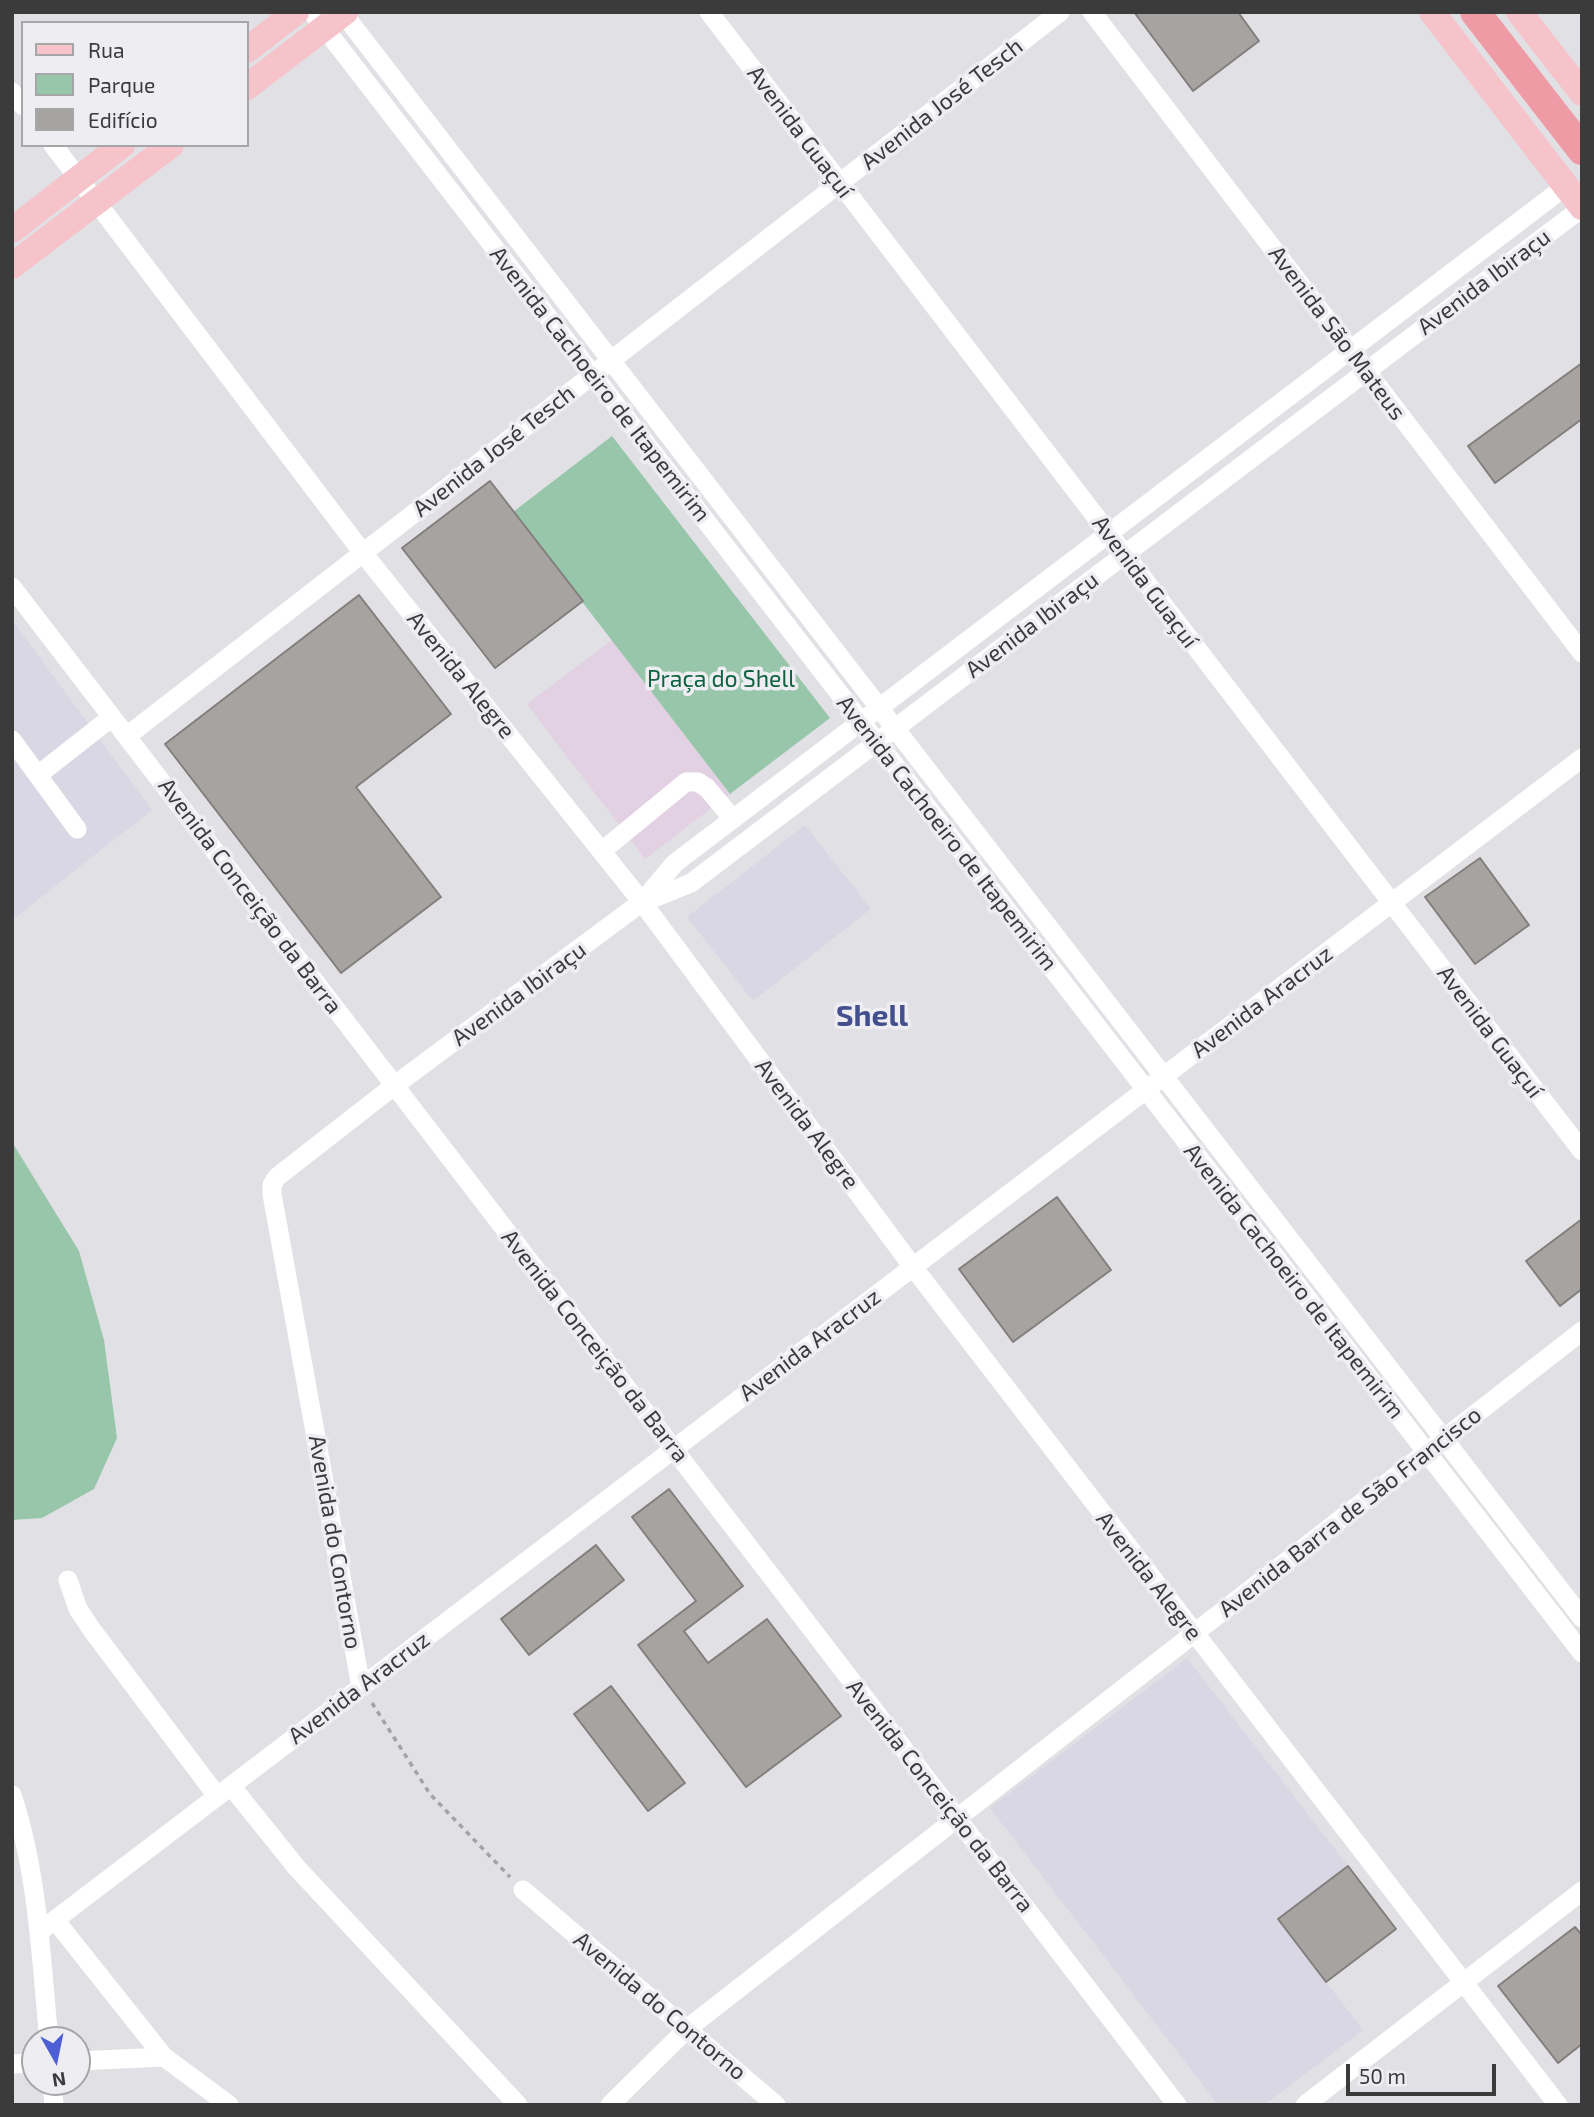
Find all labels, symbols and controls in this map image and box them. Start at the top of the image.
legend [21,21,248,147]
street label: Avenida José Tesch [856,32,1028,176]
text: Rua [88,37,124,62]
street label: Avenida Guaçuí [741,60,859,204]
text: Parque [88,72,155,97]
text: Edifício [88,107,158,132]
street label: Avenida Ibiraçu [1412,223,1556,341]
street label: Avenida Cachoeiro de Itapemirim [484,241,716,527]
street label: Avenida São Mateus [1263,241,1411,425]
street label: Avenida José Tesch [408,379,580,523]
street label: Avenida Guaçuí [1086,510,1204,654]
street label: Avenida Ibiraçu [960,566,1104,684]
street label: Avenida Alegre [401,606,521,744]
park label: Praça do Shell [647,665,795,693]
street label: Avenida Cachoeiro de Itapemirim [831,690,1063,976]
street label: Avenida Conceição da Barra [152,773,348,1019]
street label: Avenida Ibiraçu [446,936,592,1052]
street label: Avenida Aracruz [1186,940,1338,1064]
street label: Avenida Guaçuí [1431,960,1549,1104]
district label: Shell [836,998,908,1034]
street label: Avenida Alegre [749,1053,865,1195]
street label: Avenida Cachoeiro de Itapemirim [1178,1138,1410,1424]
street label: Avenida Conceição da Barra [496,1224,694,1468]
street label: Avenida Aracruz [734,1283,886,1407]
street label: Avenida Barra de São Francisco [1213,1401,1487,1623]
street label: Avenida do Contorno [303,1433,367,1651]
street label: Avenida Alegre [1090,1506,1208,1646]
street label: Avenida Aracruz [283,1626,435,1750]
street label: Avenida Conceição da Barra [841,1674,1039,1918]
street label: Avenida do Contorno [568,1926,752,2086]
north arrow [21,2026,91,2096]
scale bar [1349,2050,1500,2094]
text: 50 m [1359,2063,1406,2088]
text: N [50,2068,68,2093]

